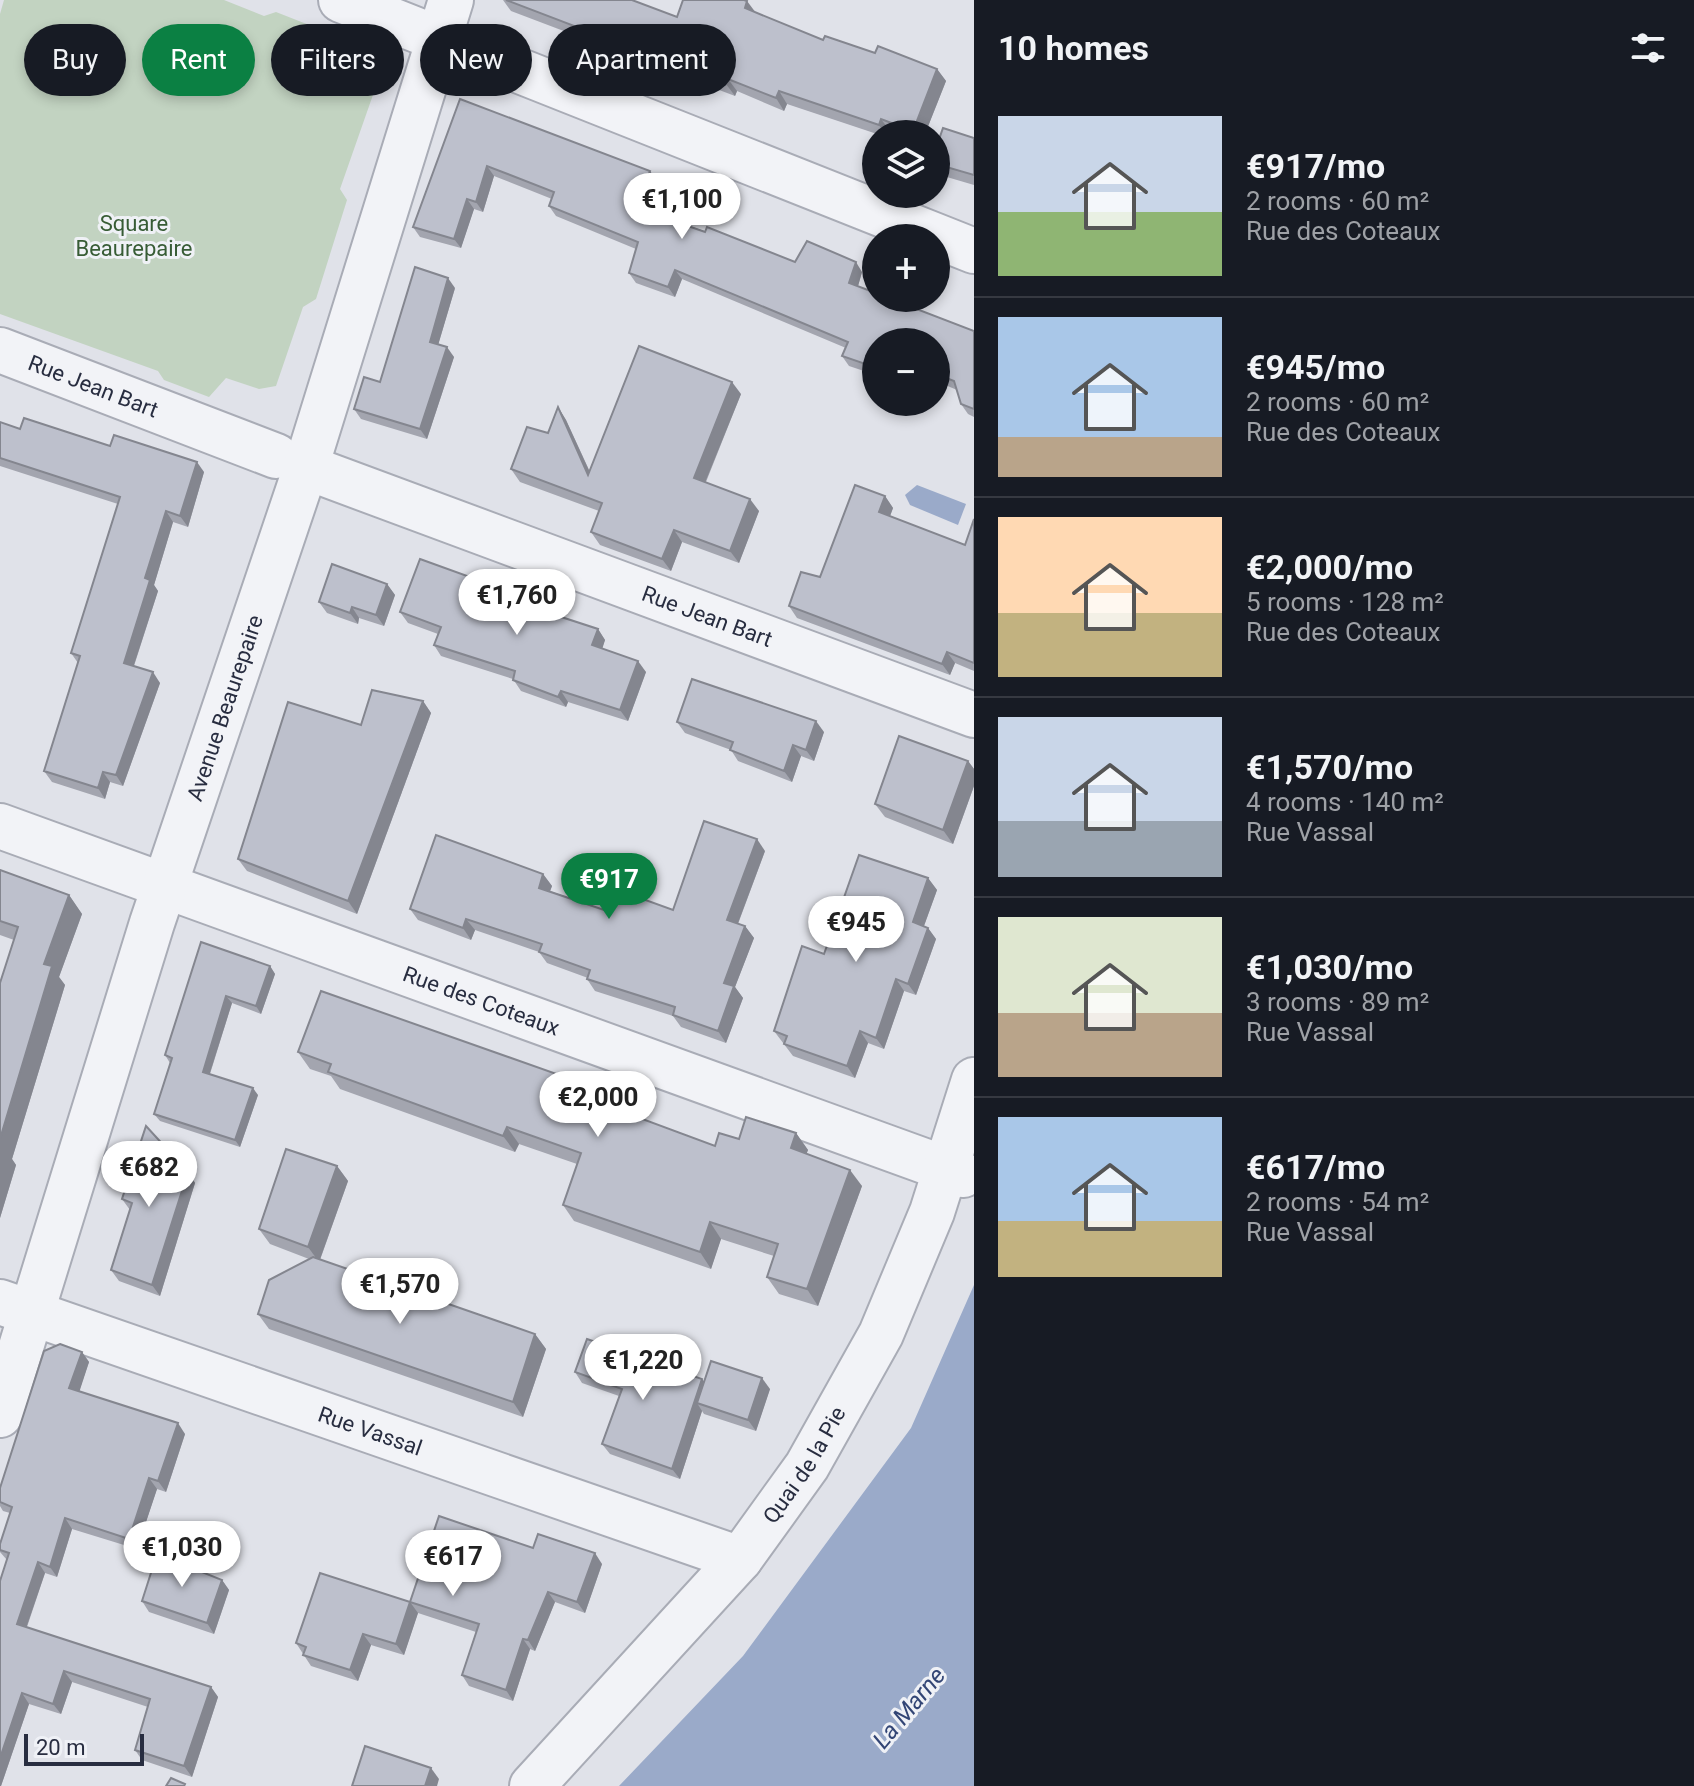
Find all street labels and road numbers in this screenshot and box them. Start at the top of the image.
street label: Rue Jean Bart [25,350,162,422]
street label: Rue Jean Bart [639,580,776,652]
street label: Avenue Beaurepaire [182,612,268,804]
street label: Rue des Coteaux [400,961,563,1040]
street label: Rue Vassal [315,1401,426,1460]
street label: Quai de la Pie [758,1402,850,1528]

